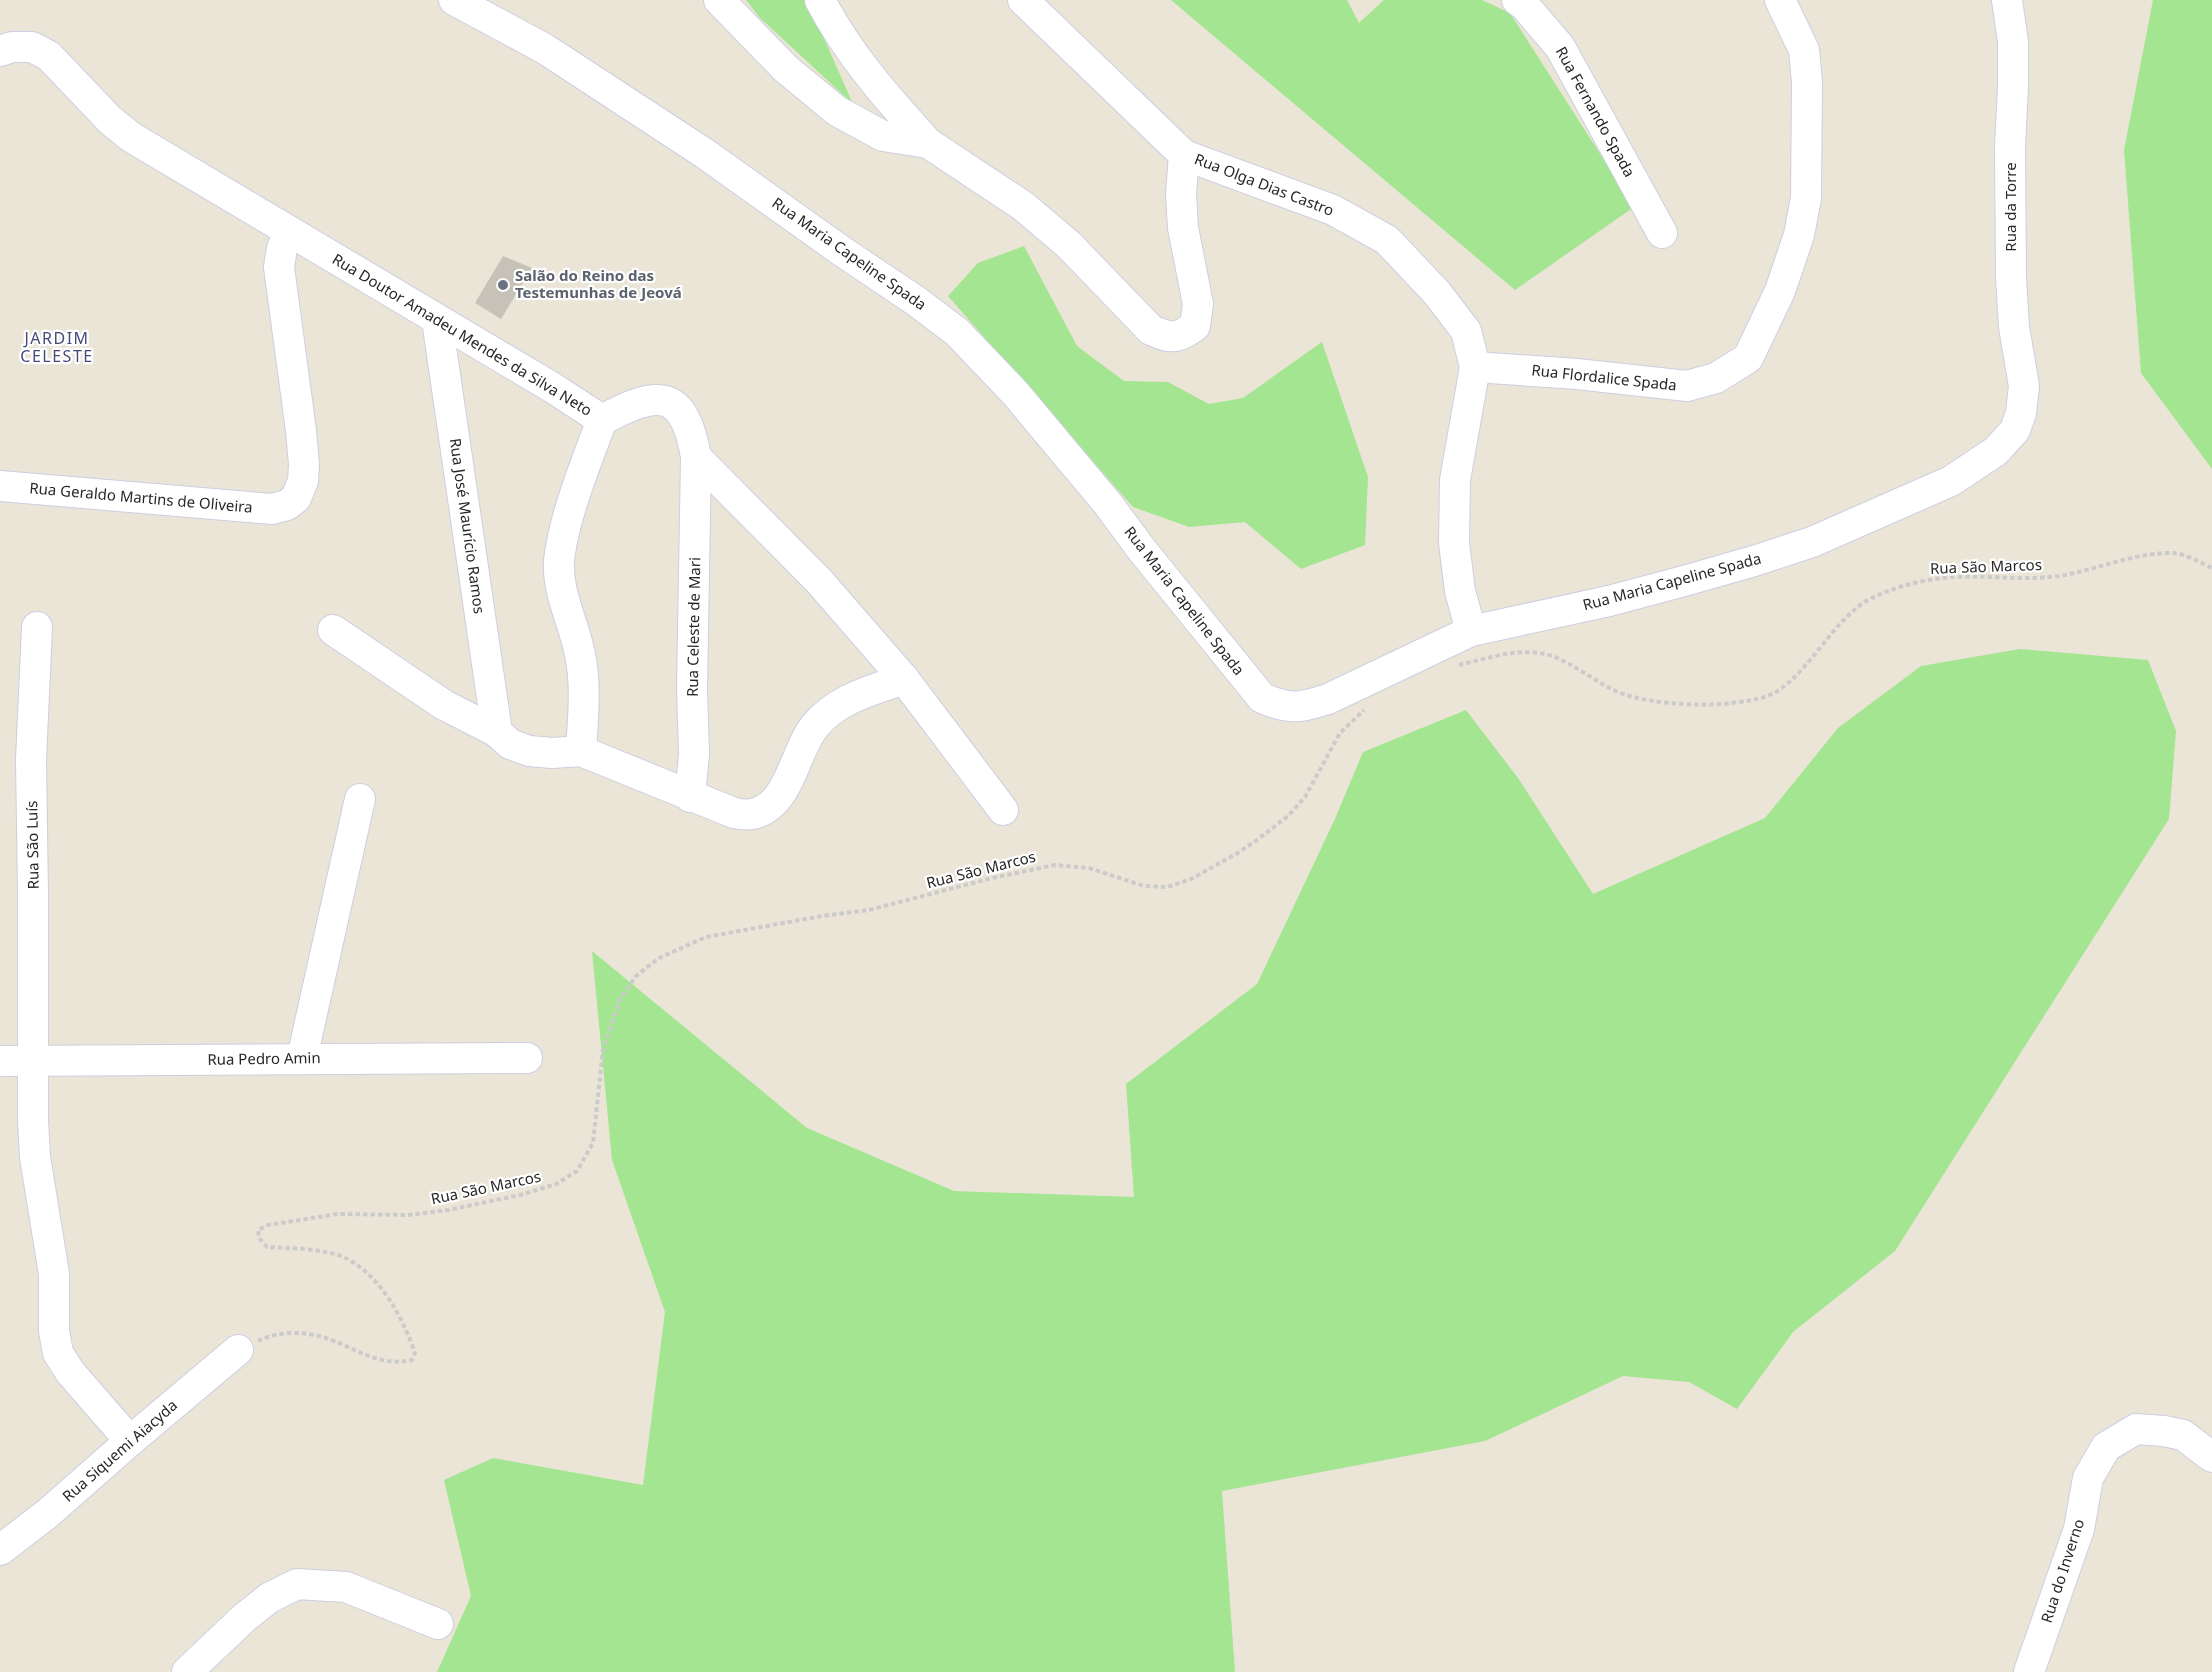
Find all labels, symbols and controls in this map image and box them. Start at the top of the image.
street label: Rua Fernando Spada [1552,43,1640,180]
street label: Rua Olga Dias Castro [1192,148,1337,220]
street label: Rua da Torre [2000,162,2020,252]
street label: Rua Maria Capeline Spada [769,192,931,314]
street label: Rua Doutor Amadeu Mendes da Silva Neto [329,248,596,420]
place label: Salão do Reino das Testemunhas de Jeová [515,265,682,302]
marker: Salão do Reino das Testemunhas de Jeová [496,278,510,292]
district label: JARDIM CELESTE [20,327,94,367]
street label: Rua Flordalice Spada [1530,359,1678,395]
street label: Rua José Maurício Ramos [446,437,490,615]
street label: Rua Geraldo Martins de Oliveira [29,477,253,517]
street label: Rua Maria Capeline Spada [1120,522,1249,679]
street label: Rua Maria Capeline Spada [1580,548,1763,614]
street label: Rua São Marcos [1930,554,2042,578]
street label: Rua Celeste de Mari [682,557,704,697]
street label: Rua São Luís [21,800,43,890]
street label: Rua São Marcos [924,846,1037,892]
street label: Rua Pedro Amin [207,1047,321,1069]
street label: Rua São Marcos [429,1166,543,1208]
street label: Rua Siquemi Aiacyda [58,1395,181,1506]
street label: Rua do Inverno [2036,1516,2088,1625]

